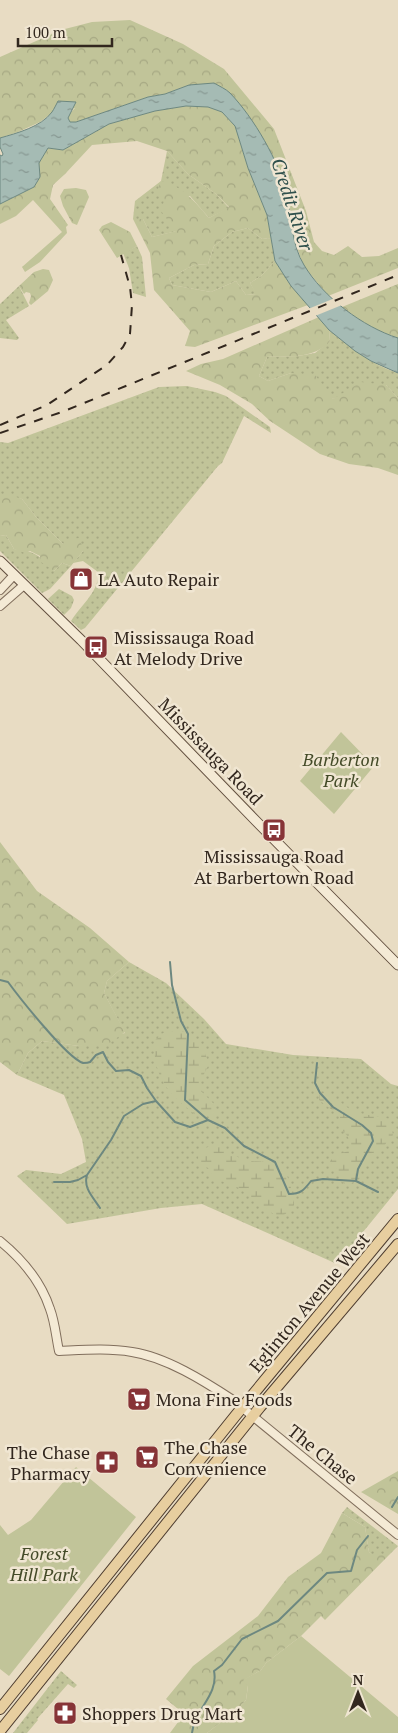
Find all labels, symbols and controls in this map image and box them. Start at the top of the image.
scale bar [18,15,111,47]
text: 100 m [25,22,66,42]
water label: Credit River [266,155,320,254]
shop icon: LA Auto Repair [68,566,94,592]
place label: LA Auto Repair [98,567,219,591]
place label: Mississauga Road At Melody Drive [114,625,254,670]
bus stop icon: Mississauga Road At Melody Drive [83,634,109,660]
street label: Mississauga Road [154,692,268,810]
park label: Barberton Park [301,747,380,792]
bus stop icon: Mississauga Road At Barbertown Road [261,817,287,843]
place label: Mississauga Road At Barbertown Road [194,844,354,889]
street label: Eglinton Avenue West [243,1227,375,1377]
supermarket icon: Mona Fine Foods [126,1386,152,1412]
place label: Mona Fine Foods [156,1387,293,1411]
street label: The Chase [283,1418,363,1490]
place label: The Chase Convenience [164,1435,267,1480]
place label: The Chase Pharmacy [7,1440,91,1485]
supermarket icon: The Chase Convenience [134,1444,160,1470]
pharmacy icon: The Chase Pharmacy [94,1449,120,1475]
park label: Forest Hill Park [9,1541,78,1586]
north arrow [333,1668,383,1718]
text: N [353,1670,364,1689]
pharmacy icon: Shoppers Drug Mart [52,1700,78,1726]
place label: Shoppers Drug Mart [82,1701,243,1725]

